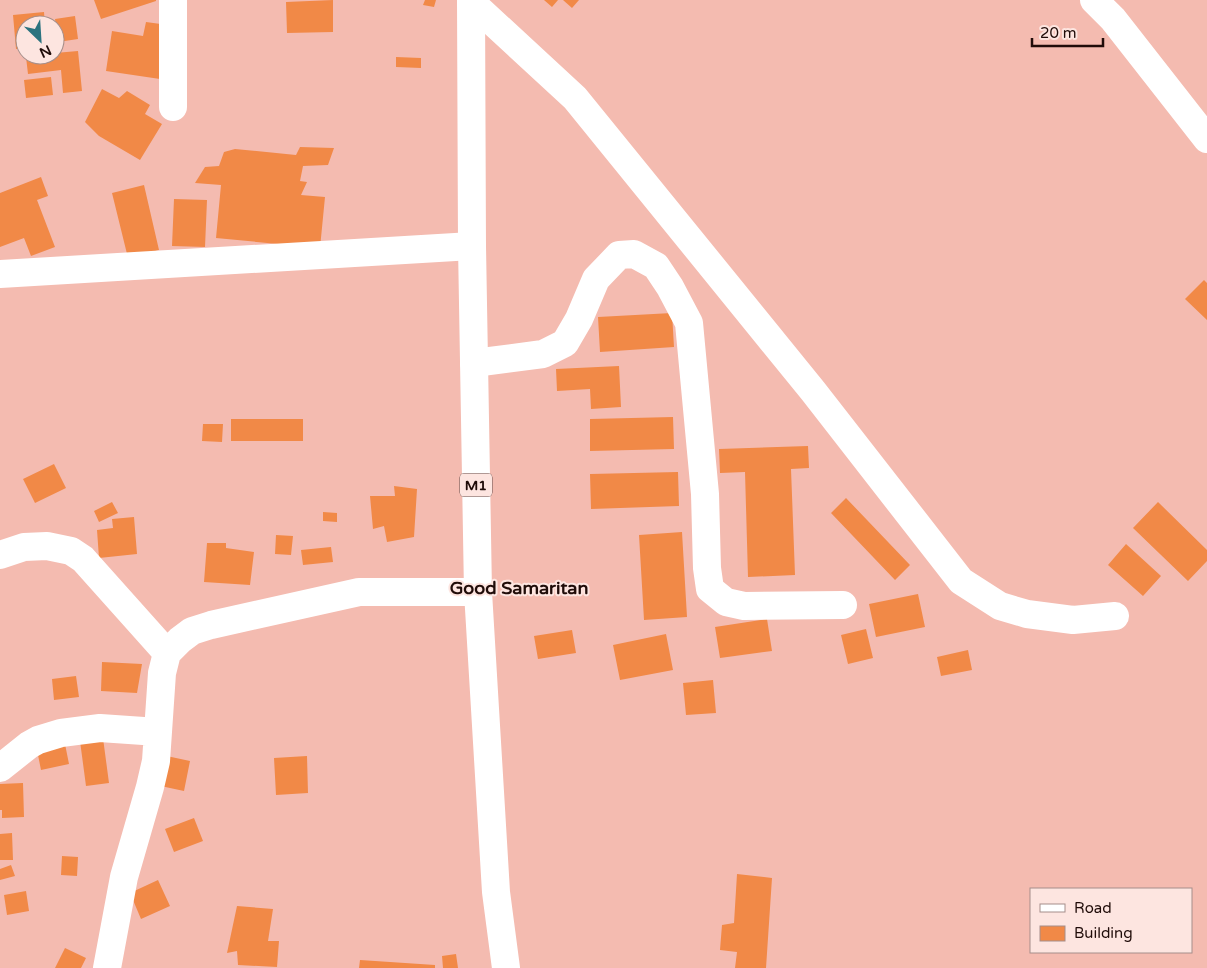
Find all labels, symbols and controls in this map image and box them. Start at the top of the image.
north arrow [15,15,65,65]
scale bar [1032,15,1103,47]
text: 20 m [1040,24,1077,42]
text: N [37,41,54,61]
road number: M1 [460,474,492,496]
district label: Good Samaritan [450,577,588,599]
legend [1030,888,1192,953]
text: Road [1074,899,1112,917]
text: Building [1074,924,1133,942]

